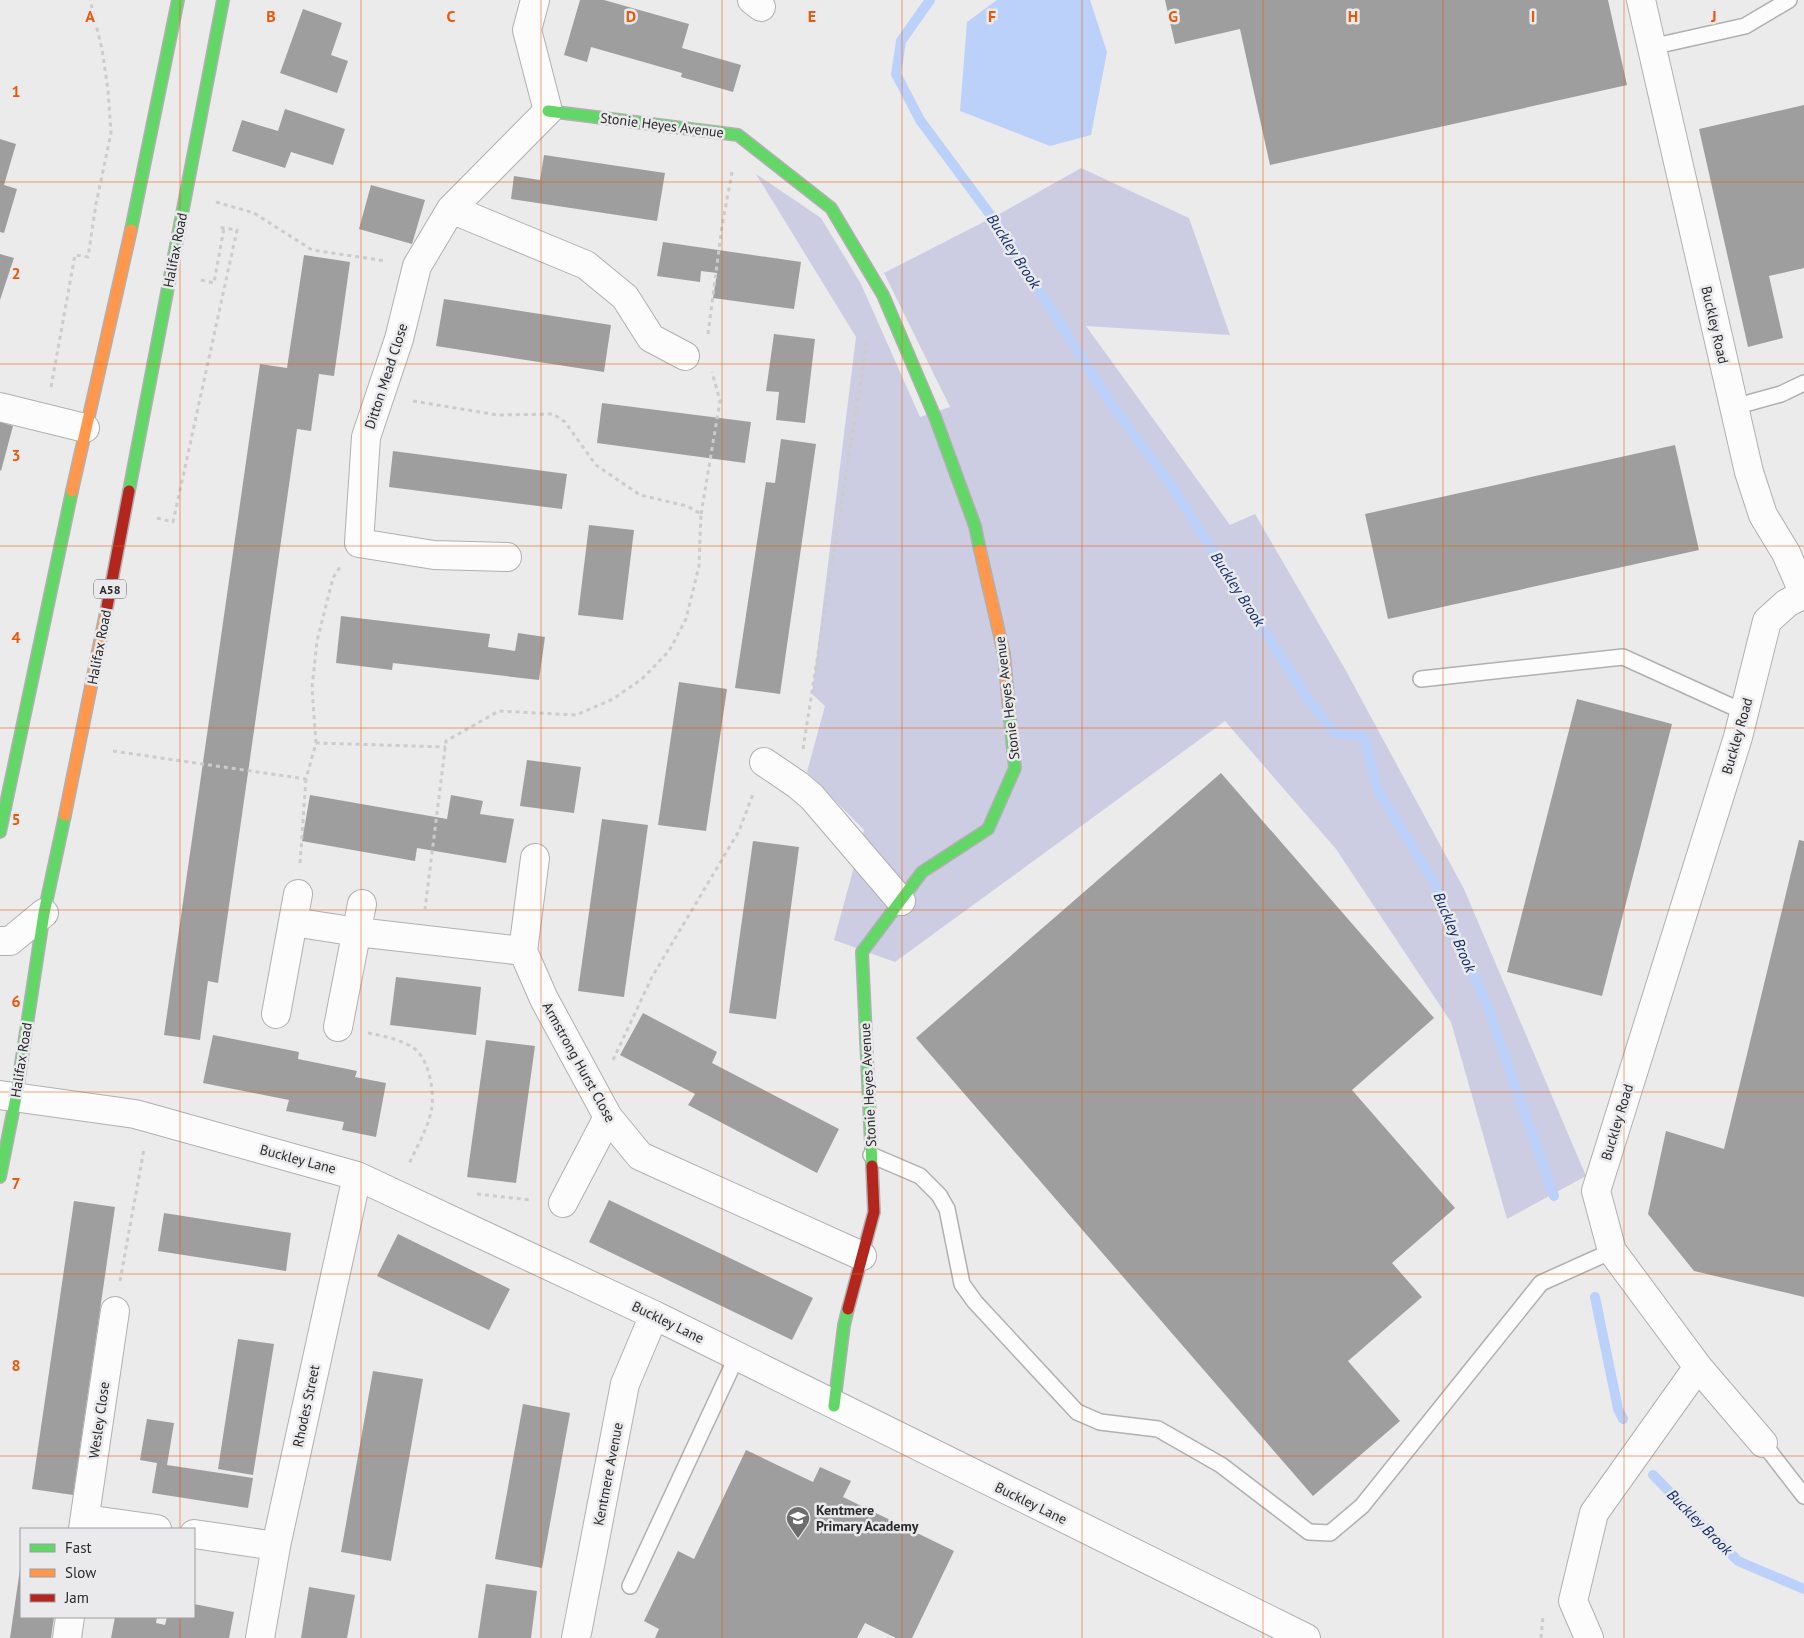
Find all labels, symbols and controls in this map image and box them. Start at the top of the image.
text: A [85,6,95,26]
text: B [266,6,276,26]
text: C [447,6,456,26]
text: D [626,6,636,26]
text: E [808,6,816,26]
text: F [988,6,996,26]
text: G [1168,6,1178,26]
text: H [1348,6,1358,26]
text: I [1531,6,1535,26]
text: J [1710,6,1717,26]
text: 1 [11,81,21,101]
street label: Stonie Heyes Avenue [599,108,725,142]
water label: Buckley Brook [983,210,1046,293]
street label: Halifax Road [159,211,191,289]
text: 2 [11,263,21,283]
street label: Buckley Road [1697,284,1733,366]
street label: Ditton Mead Close [360,321,412,431]
text: 3 [11,445,21,465]
water label: Buckley Brook [1207,548,1270,631]
road number: A58 [94,580,126,598]
street label: Halifax Road [83,608,115,686]
text: 4 [11,627,21,647]
street label: Stonie Heyes Avenue [990,635,1024,761]
street label: Buckley Road [1717,696,1757,776]
text: 5 [11,809,21,829]
water label: Buckley Brook [1430,889,1481,976]
text: 6 [11,991,21,1011]
street label: Armstrong Hurst Close [538,999,620,1125]
street label: Halifax Road [6,1021,36,1099]
street label: Stonie Heyes Avenue [856,1022,880,1148]
street label: Buckley Road [1597,1082,1637,1162]
street label: Buckley Lane [258,1140,338,1178]
text: 7 [11,1173,21,1193]
street label: Buckley Lane [629,1297,707,1347]
text: 8 [11,1355,21,1375]
street label: Rhodes Street [289,1363,324,1449]
street label: Wesley Close [85,1380,113,1460]
street label: Kentmere Avenue [589,1421,627,1527]
street label: Buckley Lane [992,1478,1070,1528]
water label: Buckley Brook [1663,1485,1738,1560]
place label: Kentmere Primary Academy [816,1501,919,1535]
school or university icon: Kentmere Primary Academy [785,1505,811,1539]
legend [20,1528,195,1618]
text: Fast [65,1538,92,1557]
text: Slow [65,1563,96,1582]
text: Jam [64,1588,89,1607]

